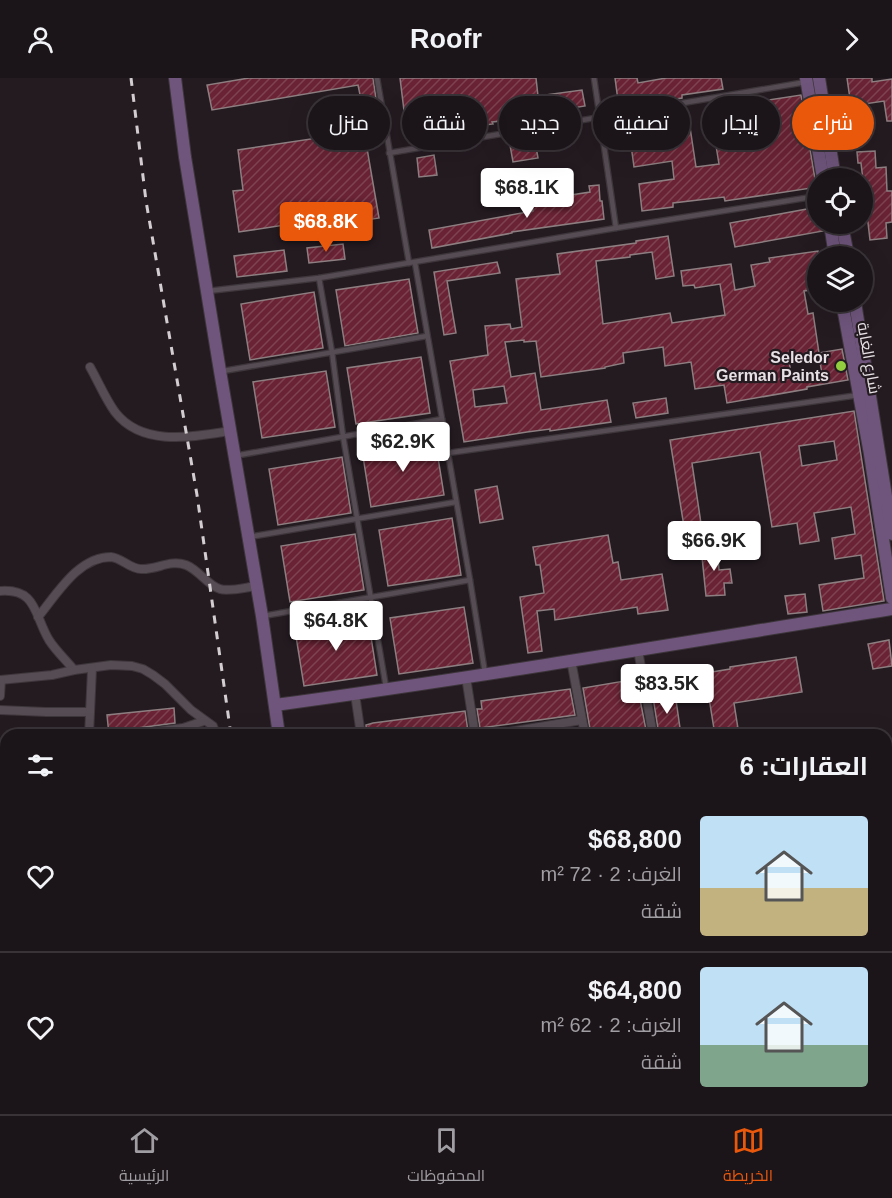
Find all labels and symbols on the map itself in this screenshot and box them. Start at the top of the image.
pin: $68.1K [478,168,576,219]
pin: $68.8K [277,202,375,253]
street label: شارع الغابة [851,321,884,396]
place label: Seledor German Paints [716,349,829,384]
marker: Seledor German Paints [834,359,848,373]
pin: $62.9K [354,422,452,473]
pin: $66.9K [665,521,763,572]
pin: $64.8K [287,601,385,652]
pin: $83.5K [618,664,716,715]

